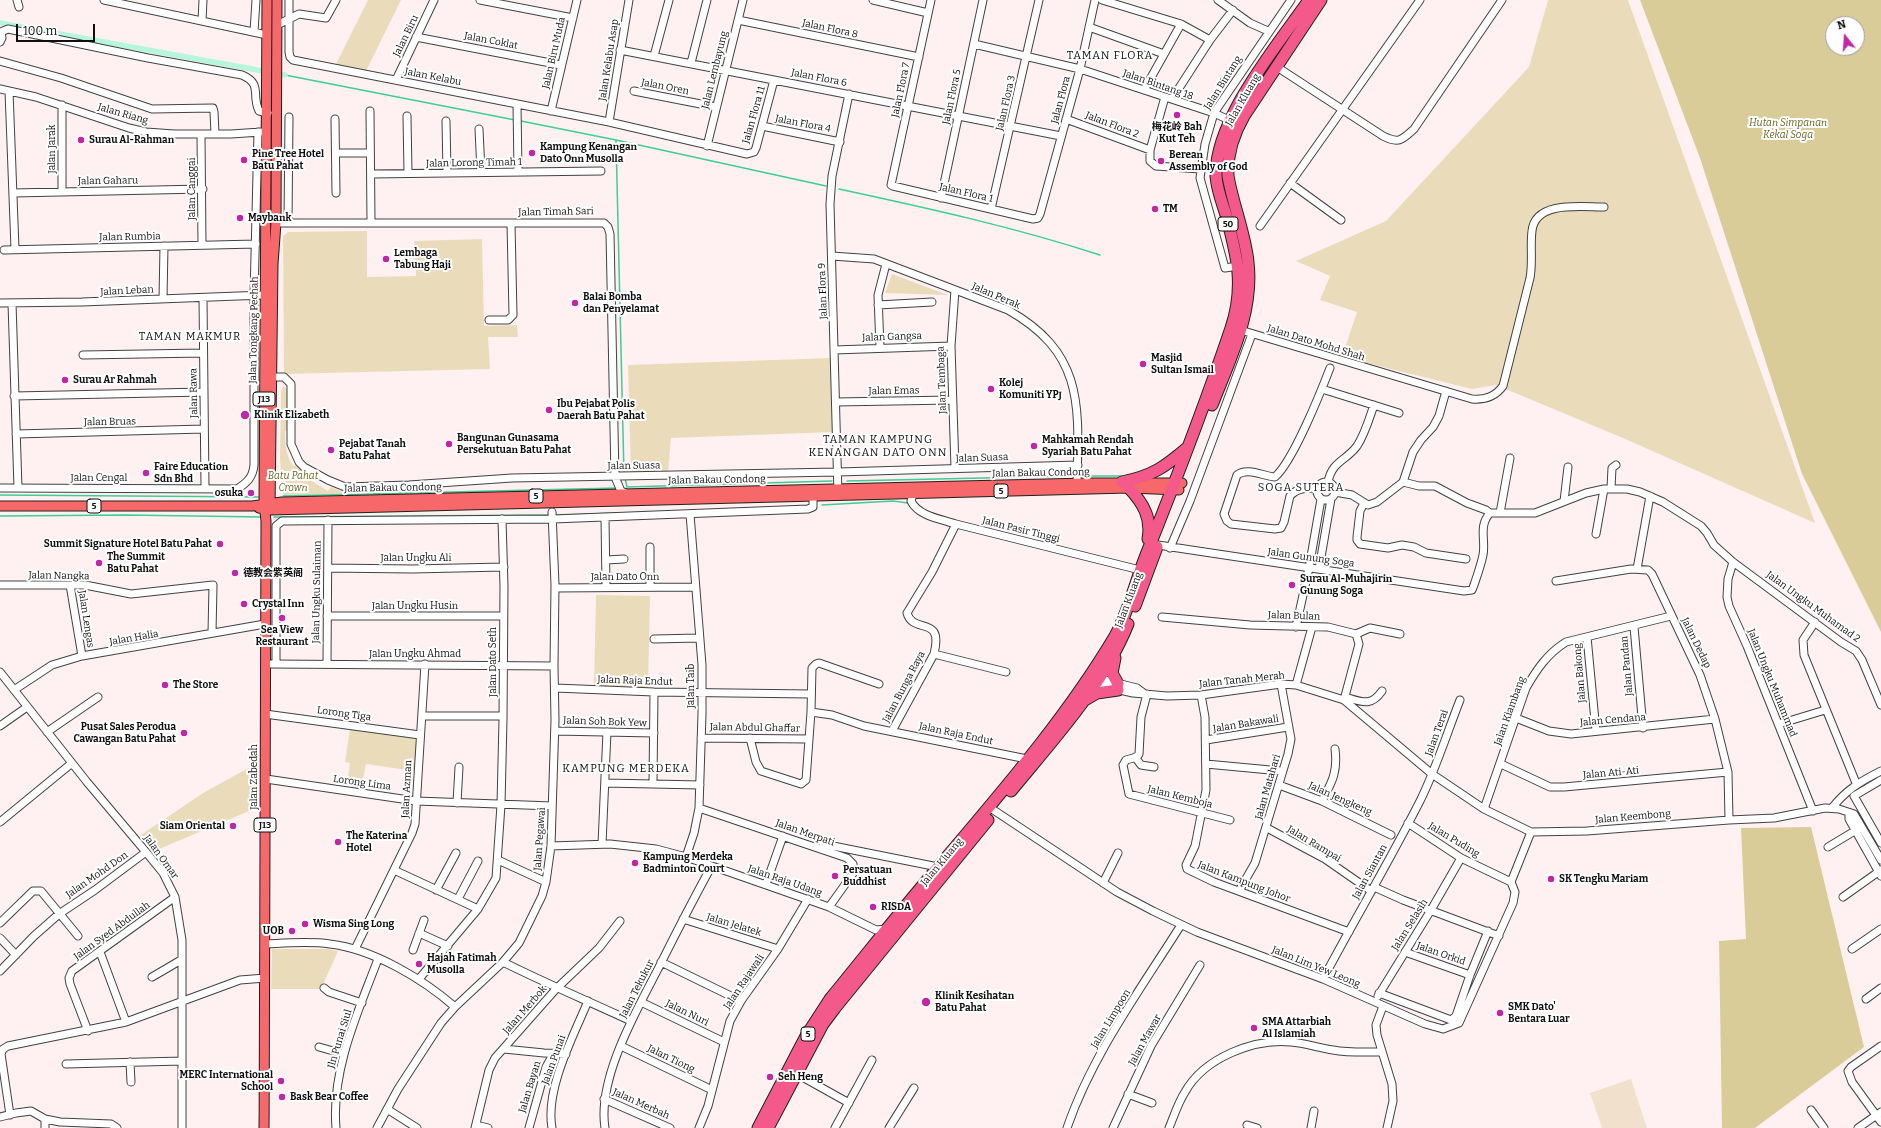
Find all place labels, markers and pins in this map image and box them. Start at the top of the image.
marker: 梅花岭 Bah Kut Teh [1172,110,1182,120]
place label: 梅花岭 Bah Kut Teh [1152,121,1202,144]
place label: Surau Al-Rahman [89,134,174,146]
marker: Surau Al-Rahman [76,135,86,145]
place label: Kampung Kenangan Dato Onn Musolla [540,141,637,164]
place label: Pine Tree Hotel Batu Pahat [252,148,324,172]
marker: Kampung Kenangan Dato Onn Musolla [527,148,537,158]
place label: Berean Assembly of God [1169,149,1247,172]
marker: Pine Tree Hotel Batu Pahat [239,155,249,165]
marker: Berean Assembly of God [1156,156,1166,166]
place label: TM [1163,203,1178,215]
marker: TM [1150,204,1160,214]
place label: Maybank [248,212,291,224]
marker: Maybank [235,213,245,223]
place label: Lembaga Tabung Haji [394,247,451,270]
marker: Lembaga Tabung Haji [381,254,391,264]
place label: Balai Bomba dan Penyelamat [583,291,659,314]
marker: Balai Bomba dan Penyelamat [570,298,580,308]
place label: Masjid Sultan Ismail [1151,352,1214,376]
marker: Masjid Sultan Ismail [1138,359,1148,369]
place label: Surau Ar Rahmah [73,374,157,386]
marker: Surau Ar Rahmah [60,375,70,385]
place label: Kolej Komuniti YPJ [999,377,1062,400]
marker: Kolej Komuniti YPJ [986,384,996,394]
place label: Ibu Pejabat Polis Daerah Batu Pahat [557,398,645,422]
marker: Ibu Pejabat Polis Daerah Batu Pahat [544,405,554,415]
marker: Klinik Elizabeth [239,409,251,421]
place label: Klinik Elizabeth [254,409,329,421]
place label: Bangunan Gunasama Persekutuan Batu Pahat [457,432,571,456]
place label: Mahkamah Rendah Syariah Batu Pahat [1042,434,1133,458]
place label: Pejabat Tanah Batu Pahat [339,438,406,462]
marker: Bangunan Gunasama Persekutuan Batu Pahat [444,439,454,449]
marker: Mahkamah Rendah Syariah Batu Pahat [1029,441,1039,451]
marker: Pejabat Tanah Batu Pahat [326,445,336,455]
place label: Faire Education Sdn Bhd [154,461,228,484]
marker: Faire Education Sdn Bhd [141,468,151,478]
place label: osuka [215,487,243,499]
marker: osuka [246,488,256,498]
place label: Summit Signature Hotel Batu Pahat [44,538,212,550]
marker: Summit Signature Hotel Batu Pahat [215,539,225,549]
place label: The Summit Batu Pahat [107,551,165,574]
marker: The Summit Batu Pahat [94,558,104,568]
place label: 德教会紫英阁 [243,567,303,579]
marker: 德教会紫英阁 [230,568,240,578]
place label: Surau Al-Muhajirin Gunung Soga [1300,573,1392,596]
marker: Surau Al-Muhajirin Gunung Soga [1287,580,1297,590]
place label: Crystal Inn [252,598,304,610]
marker: Crystal Inn [239,599,249,609]
marker: Sea View Restaurant [277,613,287,623]
place label: Sea View Restaurant [255,624,309,648]
place label: The Store [173,679,218,691]
marker: The Store [160,680,170,690]
place label: Pusat Sales Perodua Cawangan Batu Pahat [73,721,176,744]
marker: Pusat Sales Perodua Cawangan Batu Pahat [179,728,189,738]
place label: Siam Oriental [160,820,225,832]
marker: Siam Oriental [228,821,238,831]
place label: The Katerina Hotel [346,830,407,854]
marker: The Katerina Hotel [333,837,343,847]
place label: Kampung Merdeka Badminton Court [643,851,733,874]
marker: Kampung Merdeka Badminton Court [630,858,640,868]
place label: Persatuan Buddhist [843,864,892,888]
marker: Persatuan Buddhist [830,871,840,881]
place label: SK Tengku Mariam [1559,873,1648,885]
marker: SK Tengku Mariam [1546,874,1556,884]
place label: RISDA [881,901,911,913]
marker: RISDA [868,902,878,912]
place label: Wisma Sing Long [313,918,394,930]
marker: Wisma Sing Long [300,919,310,929]
place label: UOB [263,925,284,937]
marker: UOB [287,926,297,936]
place label: Hajah Fatimah Musolla [427,952,497,976]
marker: Hajah Fatimah Musolla [414,959,424,969]
place label: Klinik Kesihatan Batu Pahat [935,990,1014,1014]
marker: Klinik Kesihatan Batu Pahat [920,996,932,1008]
place label: SMK Dato' Bentara Luar [1508,1001,1570,1024]
marker: SMK Dato' Bentara Luar [1495,1008,1505,1018]
place label: SMA Attarbiah Al Islamiah [1262,1016,1331,1040]
marker: SMA Attarbiah Al Islamiah [1249,1023,1259,1033]
place label: MERC International School [180,1069,273,1092]
place label: Seh Heng [778,1071,823,1083]
marker: Seh Heng [765,1072,775,1082]
marker: MERC International School [276,1076,286,1086]
place label: Bask Bear Coffee [290,1091,369,1103]
marker: Bask Bear Coffee [277,1092,287,1102]

